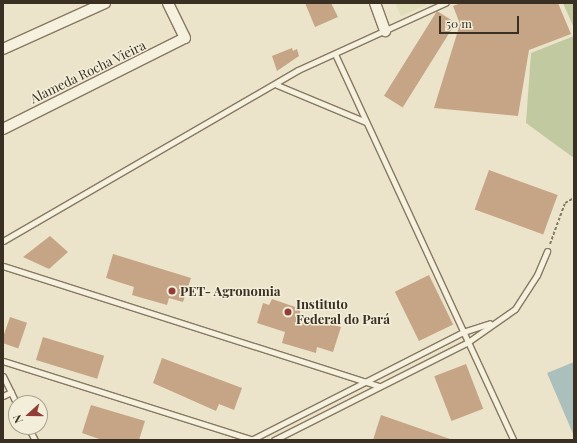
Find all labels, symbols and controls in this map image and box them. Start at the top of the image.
scale bar [441,8,521,34]
text: 50 m [446,15,472,31]
street label: Alameda Rocha Vieira [27,37,149,107]
place label: PET- Agronomia [180,283,281,299]
marker: PET- Agronomia [167,286,177,296]
place label: Instituto Federal do Pará [296,297,390,328]
marker: Instituto Federal do Pará [283,307,293,317]
north arrow [8,395,48,435]
text: N [9,413,26,426]

